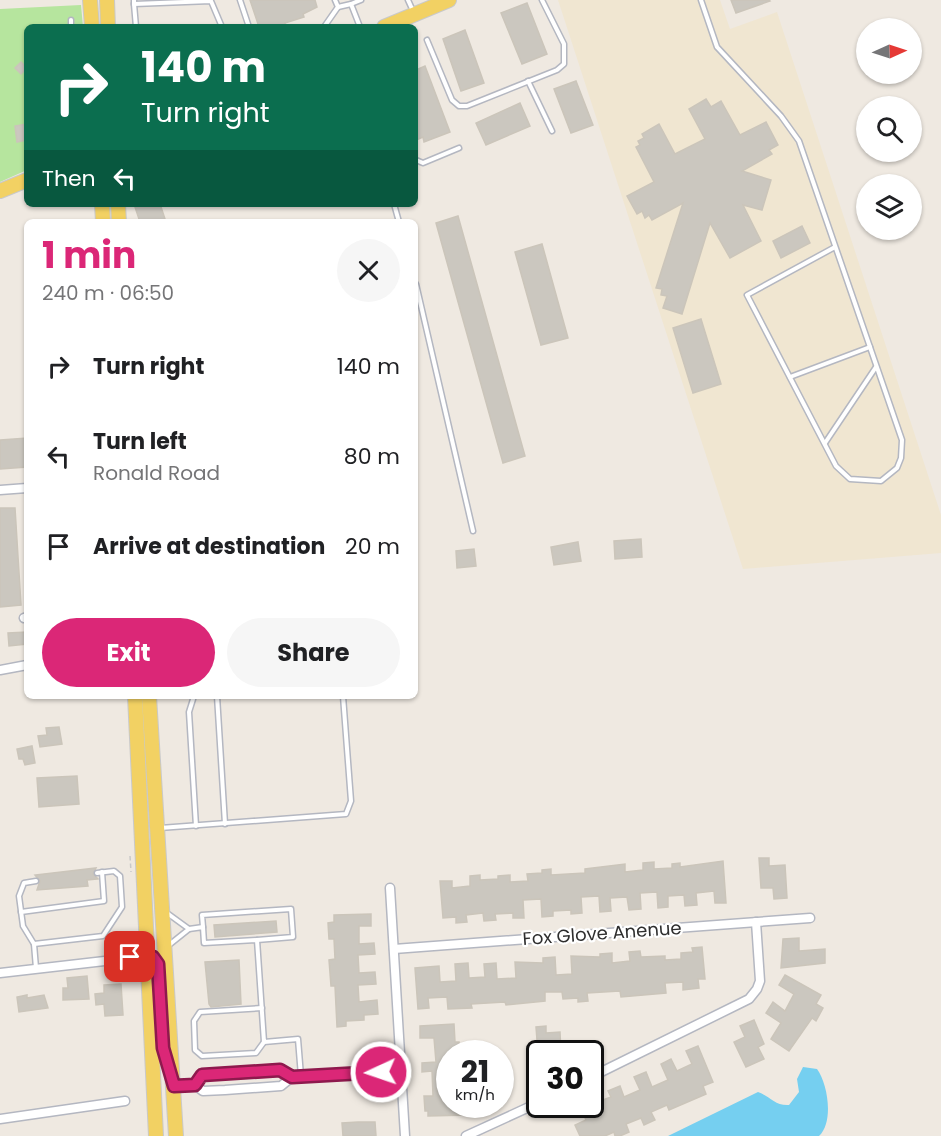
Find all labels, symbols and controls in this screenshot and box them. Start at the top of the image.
north arrow [856,18,922,84]
map controls [856,18,922,240]
text: 140 m [141,38,266,97]
icon: right [42,48,120,126]
text: Turn right [141,94,270,131]
button: search [856,96,922,162]
icon: left [108,162,141,195]
text: Then [42,163,96,194]
button: layers [856,174,922,240]
text: 1 min [42,230,136,281]
button: close [337,239,400,302]
text: 240 m · 06:50 [42,279,174,307]
icon: right [42,350,75,383]
text: Turn right [93,351,204,382]
text: 140 m [337,351,400,382]
text: Turn left [93,426,187,457]
icon: left [42,440,75,473]
text: 80 m [344,441,400,472]
text: Ronald Road [93,459,220,487]
icon: arrive [42,530,75,563]
text: Arrive at destination [93,531,325,562]
text: 20 m [345,531,400,562]
button: Exit [42,618,215,687]
button: Share [227,618,400,687]
street label: Fox Glove Anenue [522,915,682,951]
pin [104,931,155,982]
icon: arrive [113,940,146,973]
position arrow [349,1040,413,1104]
speed limit sign: 30 [526,1040,604,1118]
text: 21 [461,1050,489,1093]
text: km/h [455,1084,495,1105]

